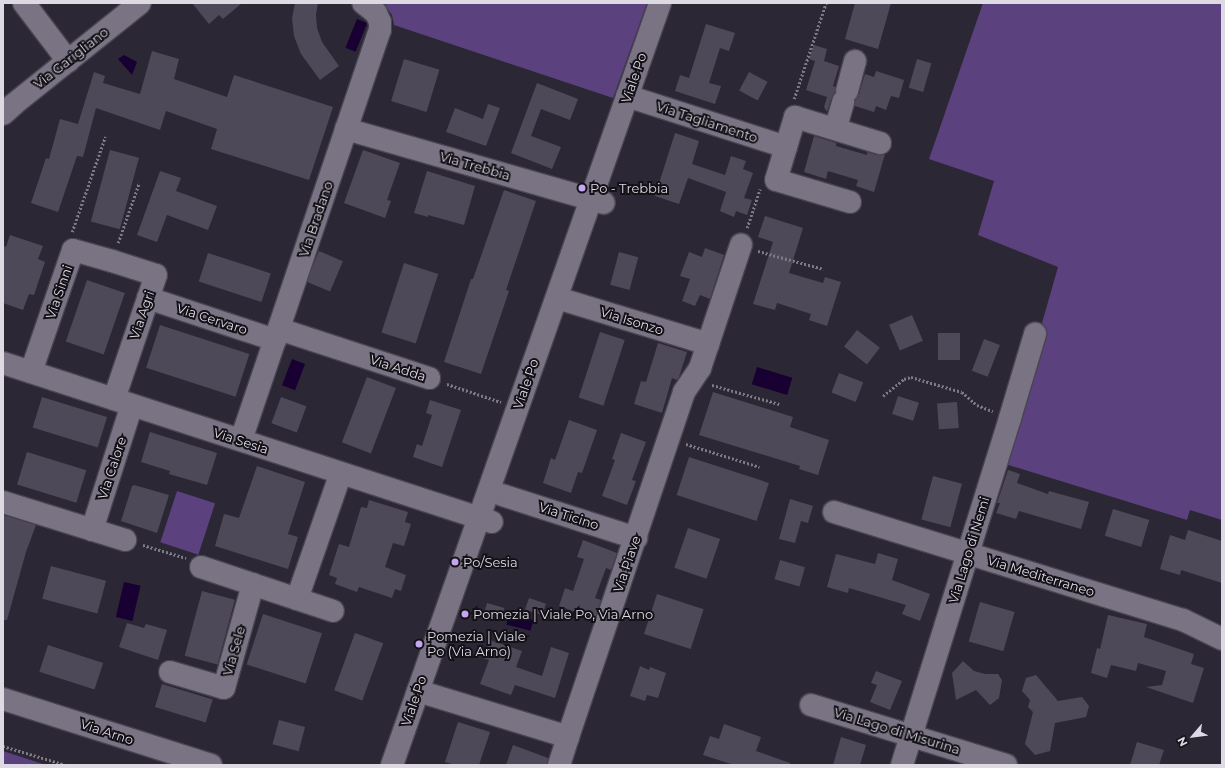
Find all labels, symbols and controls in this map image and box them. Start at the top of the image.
street label: Via Garigliano [31,24,111,92]
street label: Viale Po [618,51,650,105]
street label: Via Tagliamento [654,98,760,146]
street label: Via Trebbia [438,149,512,183]
street label: Via Bradano [296,179,336,259]
place label: Po - Trebbia [590,180,668,196]
marker: Po - Trebbia [577,183,587,193]
street label: Via Sinni [43,263,75,321]
street label: Via Agri [126,289,158,341]
street label: Via Cervaro [175,300,249,338]
street label: Via Isonzo [598,304,666,338]
street label: Via Adda [368,352,428,384]
street label: Viale Po [510,357,542,411]
street label: Via Sesia [212,425,270,457]
street label: Via Calore [95,435,129,501]
street label: Via Lago di Nemi [945,495,993,605]
street label: Via Ticino [537,499,601,533]
street label: Via Piave [610,534,644,594]
street label: Via Mediterraneo [986,552,1096,600]
place label: Po/Sesia [463,554,518,570]
marker: Po/Sesia [450,557,460,567]
place label: Pomezia | Viale Po, Via Arno [473,606,653,622]
marker: Pomezia | Viale Po, Via Arno [460,609,470,619]
street label: Via Sele [220,625,248,677]
place label: Pomezia | Viale Po (Via Arno) [427,629,526,660]
marker: Pomezia | Viale Po (Via Arno) [414,639,424,649]
street label: Viale Po [398,674,430,728]
street label: Via Lago di Misurina [832,704,962,758]
street label: Via Arno [79,716,135,748]
north arrow [1173,716,1213,756]
text: N [1174,734,1191,749]

